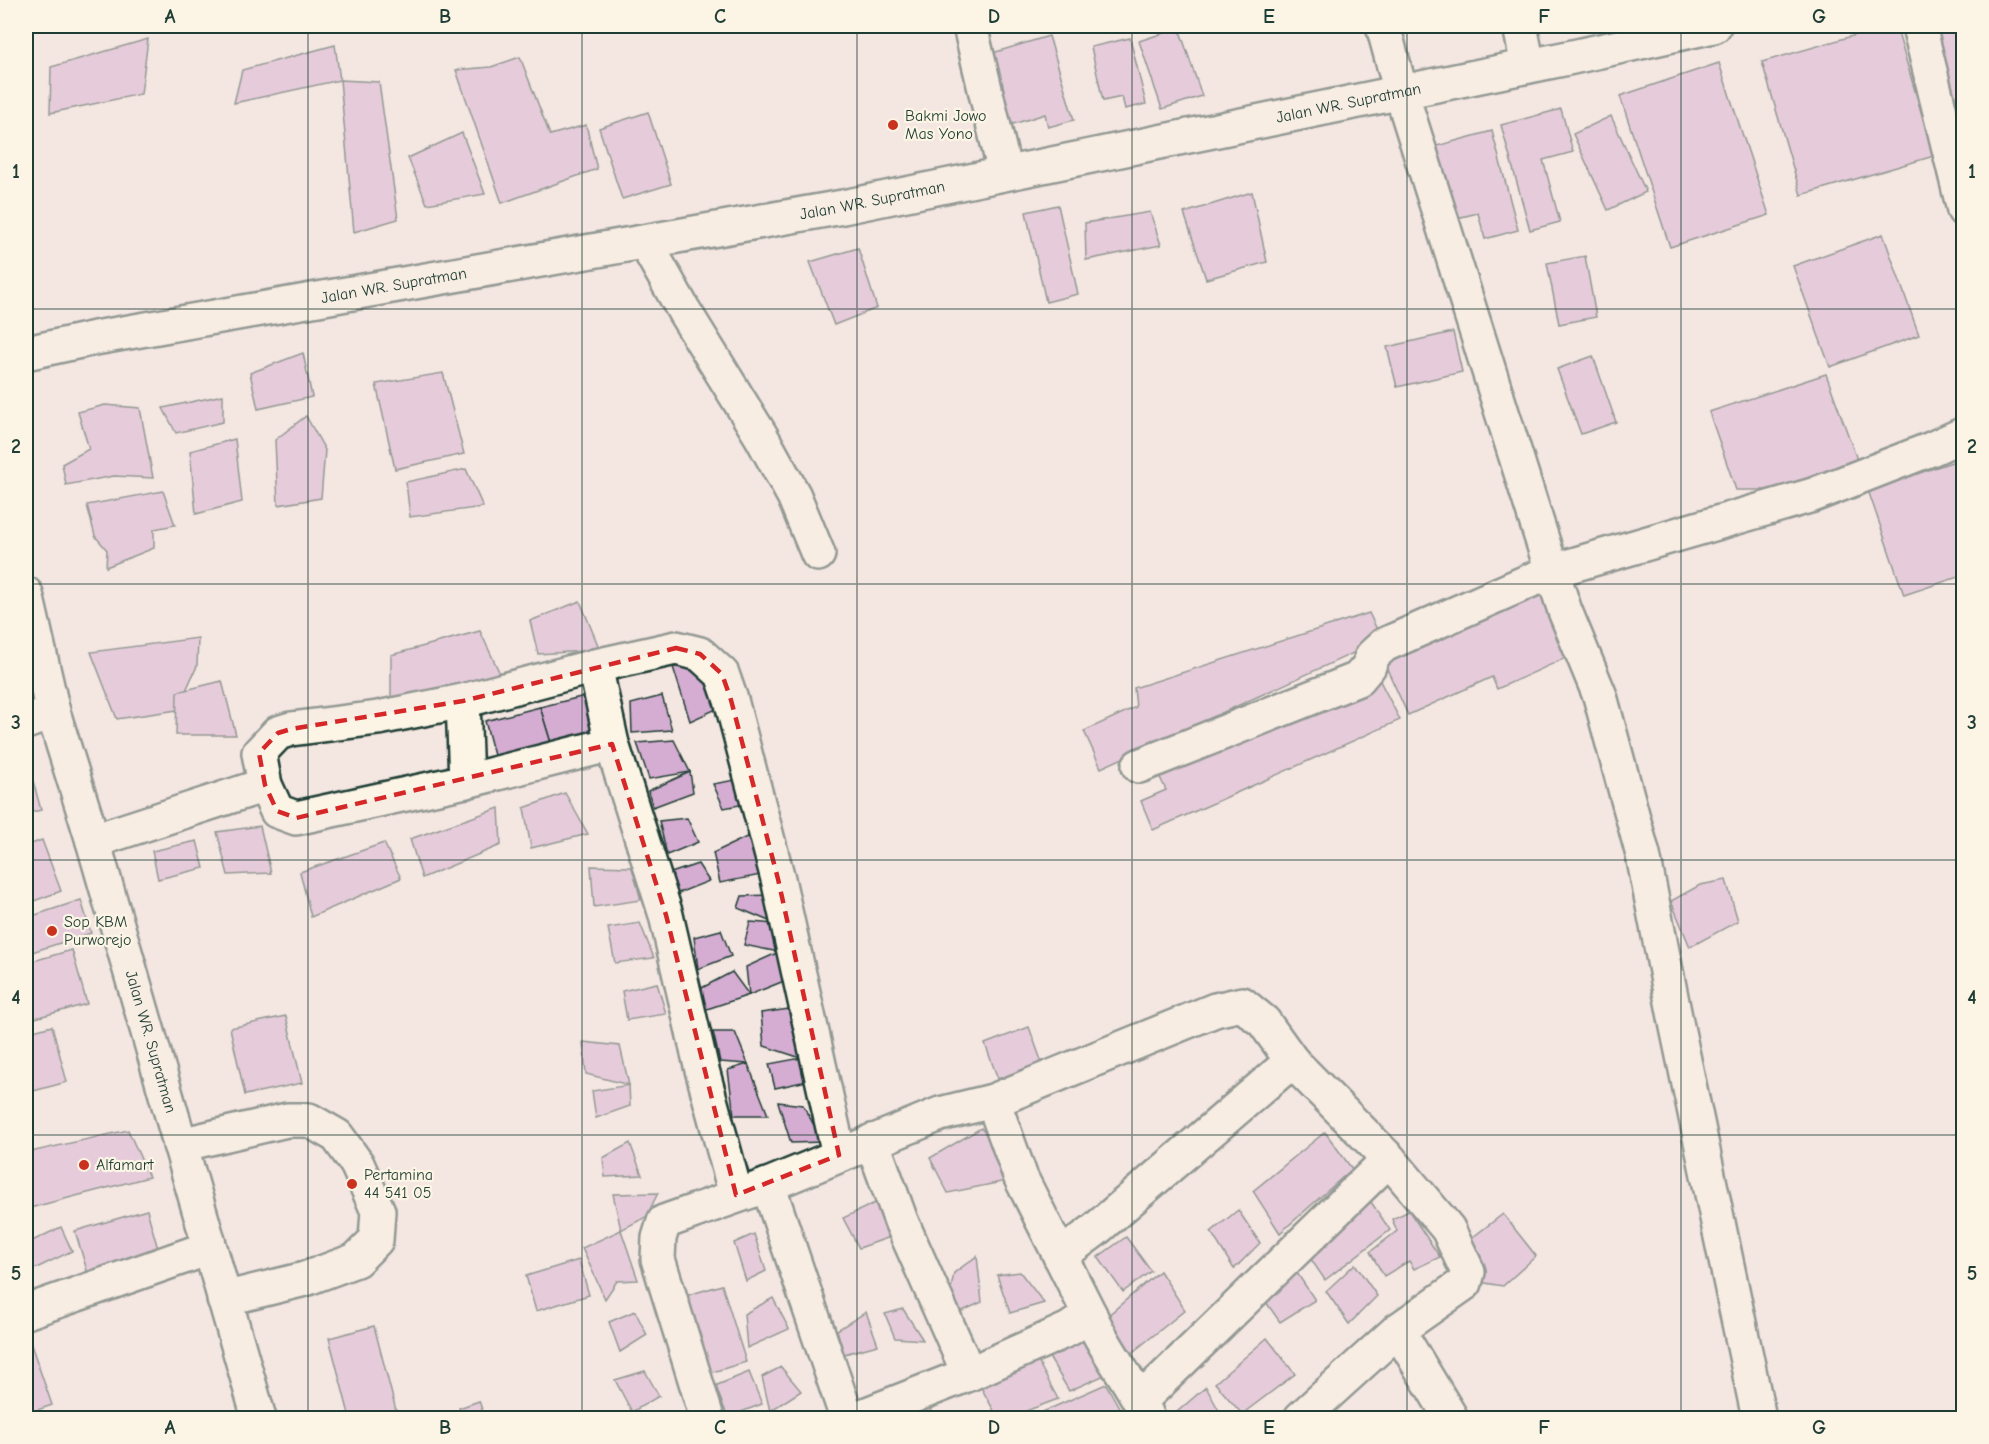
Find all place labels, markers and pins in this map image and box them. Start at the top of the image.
place label: Bakmi Jowo Mas Yono [905,107,987,143]
marker: Bakmi Jowo Mas Yono [886,118,900,132]
place label: Sop KBM Purworejo [64,913,132,949]
marker: Sop KBM Purworejo [45,924,59,938]
place label: Alfamart [96,1156,154,1174]
marker: Alfamart [77,1158,91,1172]
place label: Pertamina 44 541 05 [364,1166,433,1202]
marker: Pertamina 44 541 05 [345,1177,359,1191]

